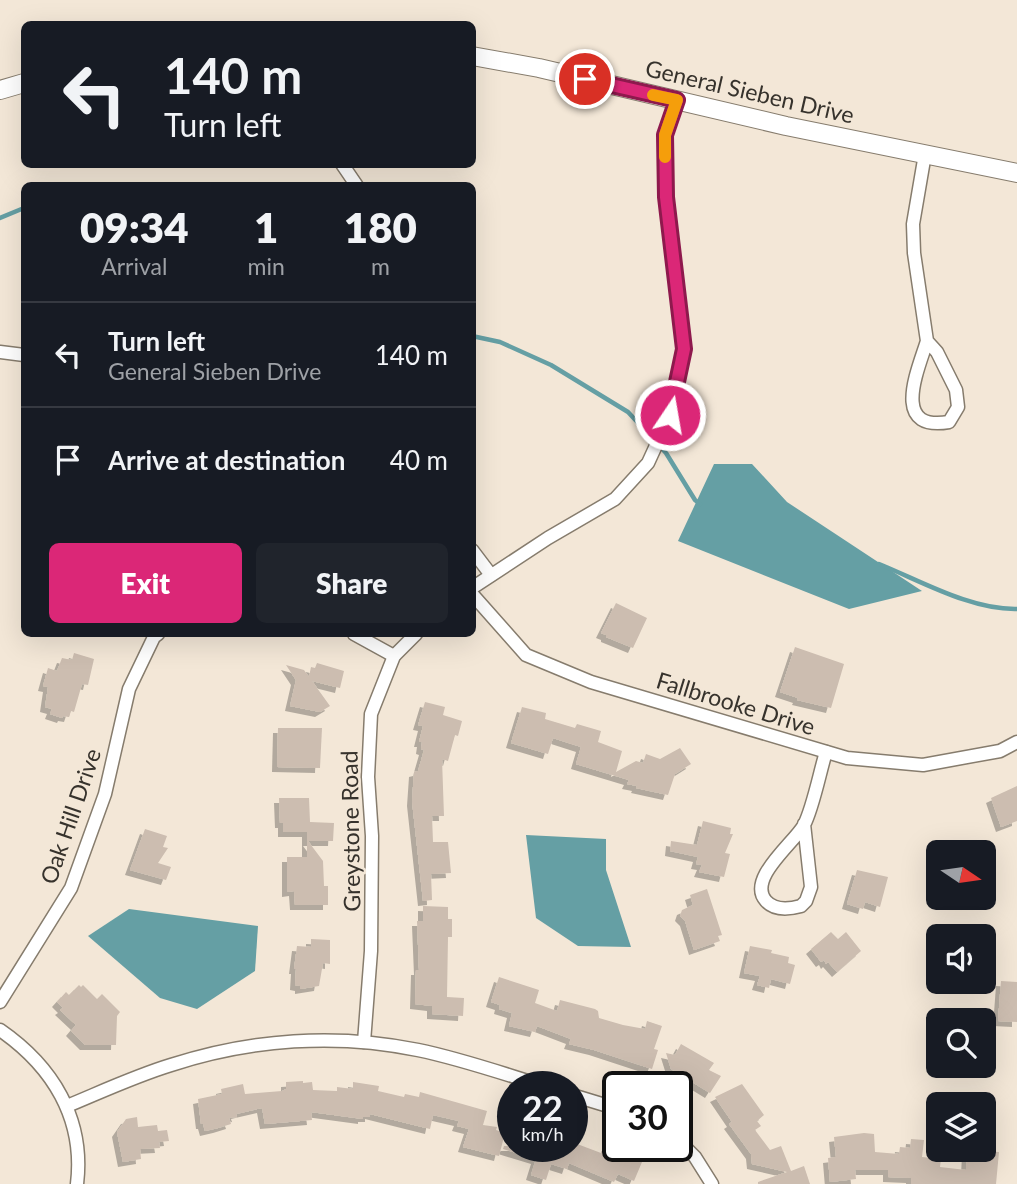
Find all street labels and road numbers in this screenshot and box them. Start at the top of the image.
street label: General Sieben Drive [643,53,857,129]
street label: Fallbrooke Drive [653,666,819,740]
street label: Oak Hill Drive [34,744,106,888]
street label: Greystone Road [335,750,365,912]

